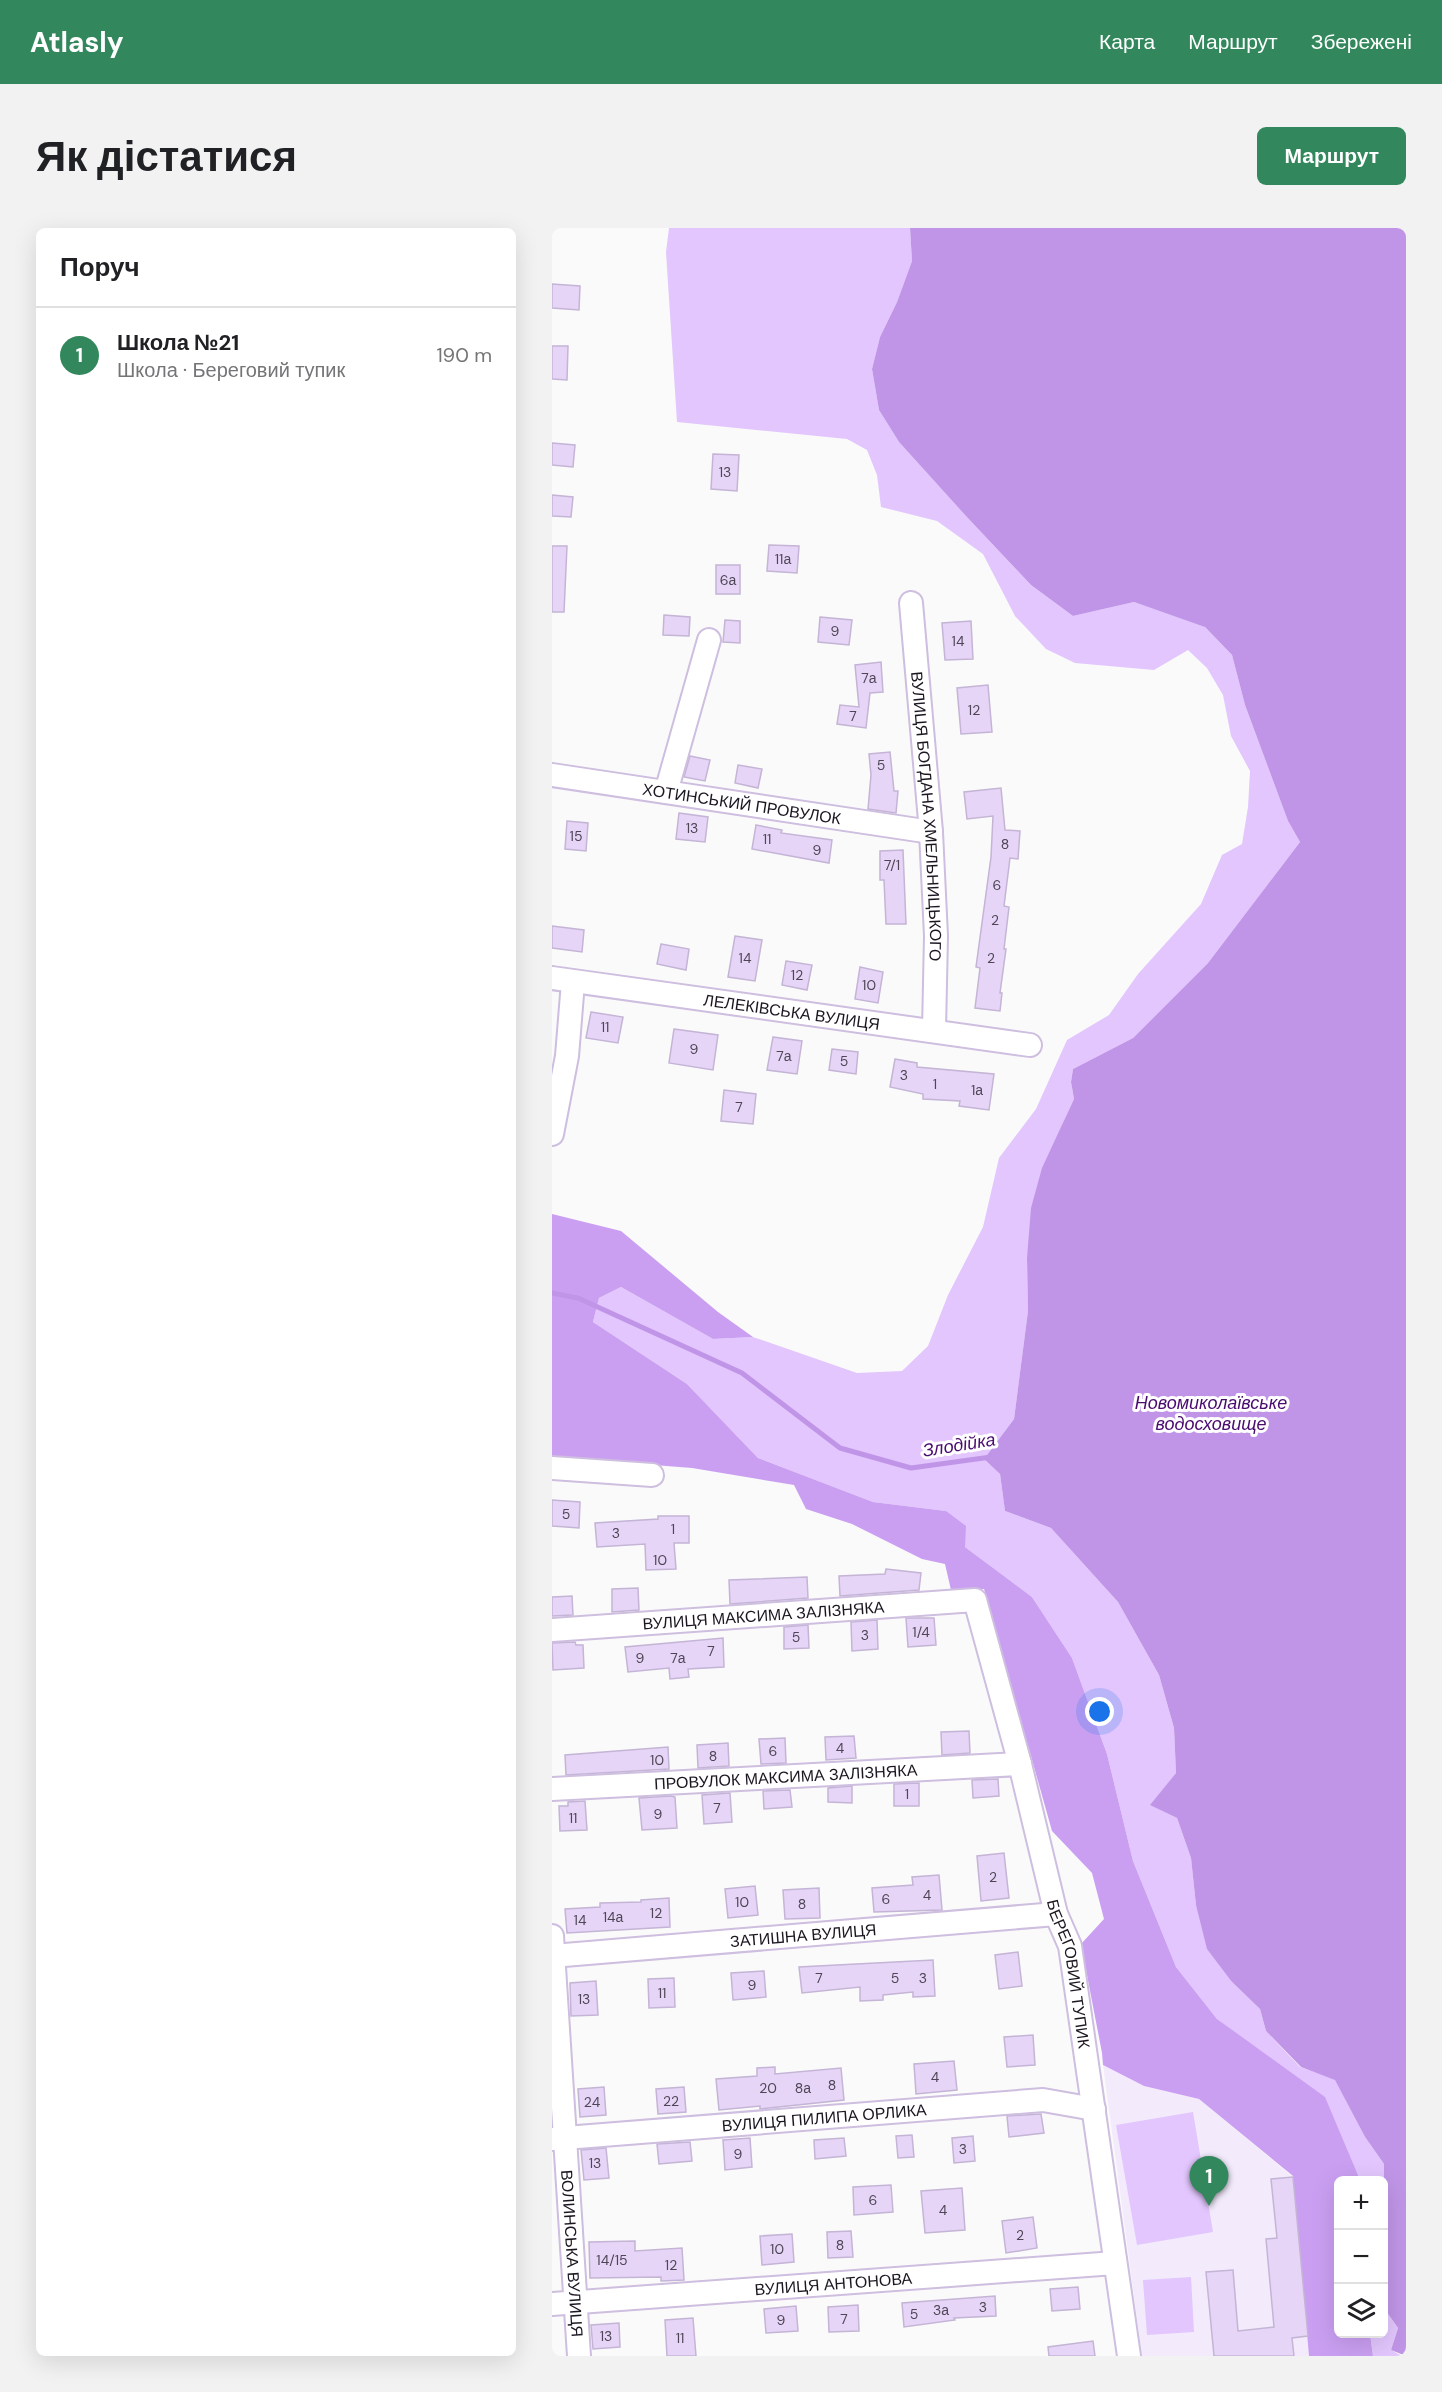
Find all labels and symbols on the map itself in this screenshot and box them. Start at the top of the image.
house number: 13 [719,463,731,481]
house number: 11а [775,550,791,568]
house number: 6а [720,571,737,589]
house number: 9 [831,622,840,640]
house number: 14 [952,632,965,650]
house number: 7а [861,669,877,687]
street label: ВУЛИЦЯ БОГДАНА ХМЕЛЬНИЦЬКОГО [907,670,947,962]
house number: 12 [968,701,980,719]
house number: 7 [849,707,857,725]
house number: 5 [877,756,885,774]
street label: ХОТИНСЬКИЙ ПРОВУЛОК [641,778,843,829]
house number: 13 [686,819,698,837]
house number: 15 [570,827,582,845]
house number: 11 [763,830,771,848]
house number: 8 [1001,835,1009,853]
house number: 9 [813,841,822,859]
house number: 7/1 [884,856,900,874]
house number: 6 [993,876,1001,894]
house number: 2 [991,911,999,929]
house number: 14 [739,949,752,967]
house number: 2 [987,949,995,967]
house number: 12 [791,966,803,984]
house number: 10 [862,976,876,994]
street label: ЛЕЛЕКІВСЬКА ВУЛИЦЯ [702,989,881,1034]
house number: 11 [601,1018,609,1036]
house number: 9 [690,1040,699,1058]
house number: 7а [776,1047,792,1065]
house number: 5 [840,1052,848,1070]
house number: 3 [900,1066,908,1084]
house number: 1 [933,1075,937,1093]
house number: 1а [971,1081,983,1099]
house number: 7 [735,1098,743,1116]
water label: Новомиколаївське водосховище [1135,1391,1287,1436]
water label: Злодійка [921,1427,997,1463]
house number: 5 [562,1505,570,1523]
house number: 1 [671,1520,675,1538]
house number: 3 [612,1524,620,1542]
house number: 10 [653,1551,667,1569]
street label: ВУЛИЦЯ МАКСИМА ЗАЛІЗНЯКА [642,1596,885,1634]
house number: 1/4 [912,1623,930,1641]
house number: 3 [861,1626,869,1644]
house number: 5 [792,1628,800,1646]
house number: 7 [707,1642,715,1660]
house number: 9 [636,1649,645,1667]
house number: 7а [670,1649,686,1667]
your location [1085,1697,1114,1726]
house number: 4 [836,1739,845,1757]
house number: 6 [769,1742,777,1760]
house number: 8 [709,1747,717,1765]
house number: 10 [650,1751,664,1769]
street label: ПРОВУЛОК МАКСИМА ЗАЛІЗНЯКА [654,1759,918,1794]
house number: 1 [905,1785,909,1803]
house number: 7 [713,1799,721,1817]
house number: 9 [654,1805,663,1823]
house number: 11 [569,1809,577,1827]
house number: 2 [989,1868,997,1886]
house number: 4 [923,1886,932,1904]
house number: 6 [882,1890,890,1908]
house number: 10 [735,1893,749,1911]
house number: 8 [798,1895,806,1913]
street label: БЕРЕГОВИЙ ТУПИК [1042,1897,1095,2050]
house number: 12 [650,1904,662,1922]
house number: 14а [603,1908,624,1926]
house number: 14 [574,1911,587,1929]
street label: ЗАТИШНА ВУЛИЦЯ [729,1919,877,1952]
house number: 7 [815,1969,823,1987]
house number: 5 [891,1969,899,1987]
house number: 3 [919,1969,927,1987]
house number: 9 [748,1976,757,1994]
house number: 11 [658,1984,666,2002]
house number: 13 [578,1990,590,2008]
house number: 4 [931,2068,940,2086]
house number: 8 [828,2076,836,2094]
house number: 20 [759,2079,777,2097]
house number: 8а [795,2079,811,2097]
house number: 22 [663,2092,679,2110]
house number: 24 [584,2093,601,2111]
street label: ВУЛИЦЯ ПИЛИПА ОРЛИКА [721,2099,928,2136]
house number: 3 [959,2140,967,2158]
house number: 9 [734,2145,743,2163]
house number: 13 [589,2154,601,2172]
pin: 1 [1190,2156,1228,2206]
street label: ВОЛИНСЬКА ВУЛИЦЯ [557,2169,588,2338]
house number: 6 [869,2191,877,2209]
house number: 4 [939,2201,948,2219]
house number: 2 [1016,2226,1024,2244]
house number: 8 [836,2236,844,2254]
house number: 10 [770,2240,784,2258]
house number: 14/15 [596,2251,628,2269]
house number: 12 [665,2256,677,2274]
street label: ВУЛИЦЯ АНТОНОВА [754,2267,913,2300]
house number: 3 [979,2298,987,2316]
house number: 3а [933,2301,949,2319]
house number: 5 [910,2305,918,2323]
house number: 7 [840,2310,848,2328]
house number: 9 [777,2311,786,2329]
house number: 13 [600,2327,612,2345]
house number: 11 [676,2329,684,2347]

